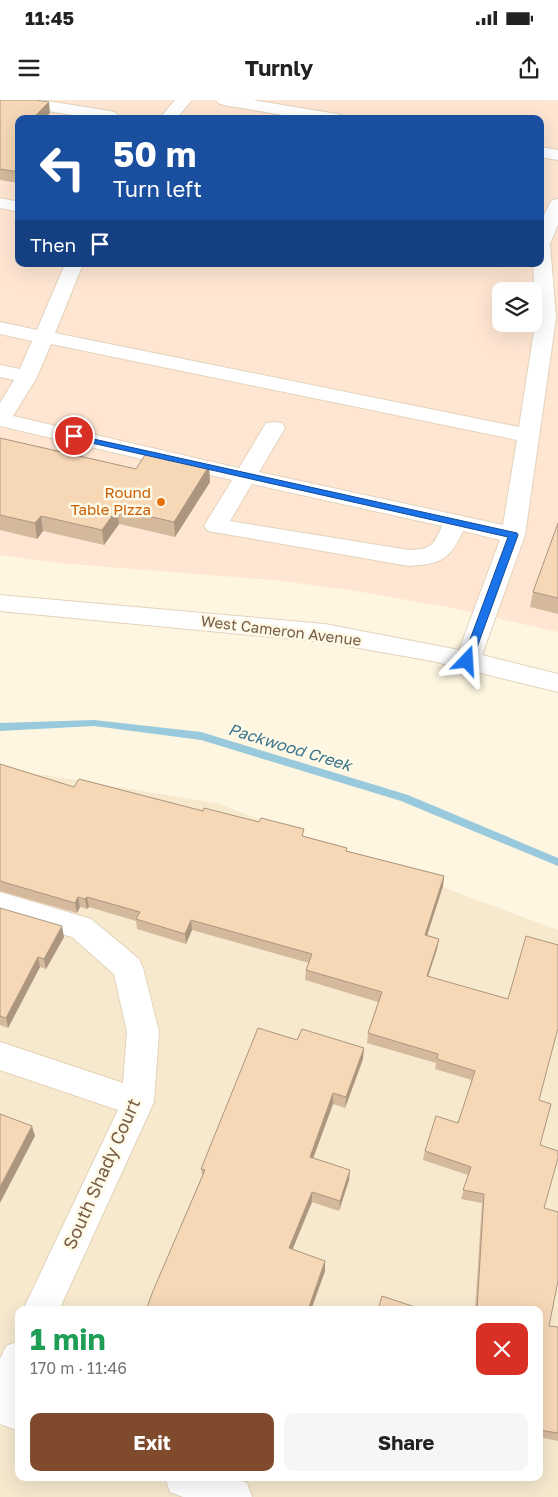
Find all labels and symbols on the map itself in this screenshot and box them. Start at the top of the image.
pin [53,415,95,457]
place label: Round Table Pizza [70,483,151,518]
marker: Round Table Pizza [155,496,167,508]
street label: West Cameron Avenue [200,611,363,649]
position arrow [440,634,492,686]
water label: Packwood Creek [226,719,356,776]
street label: South Shady Court [58,1095,144,1252]

